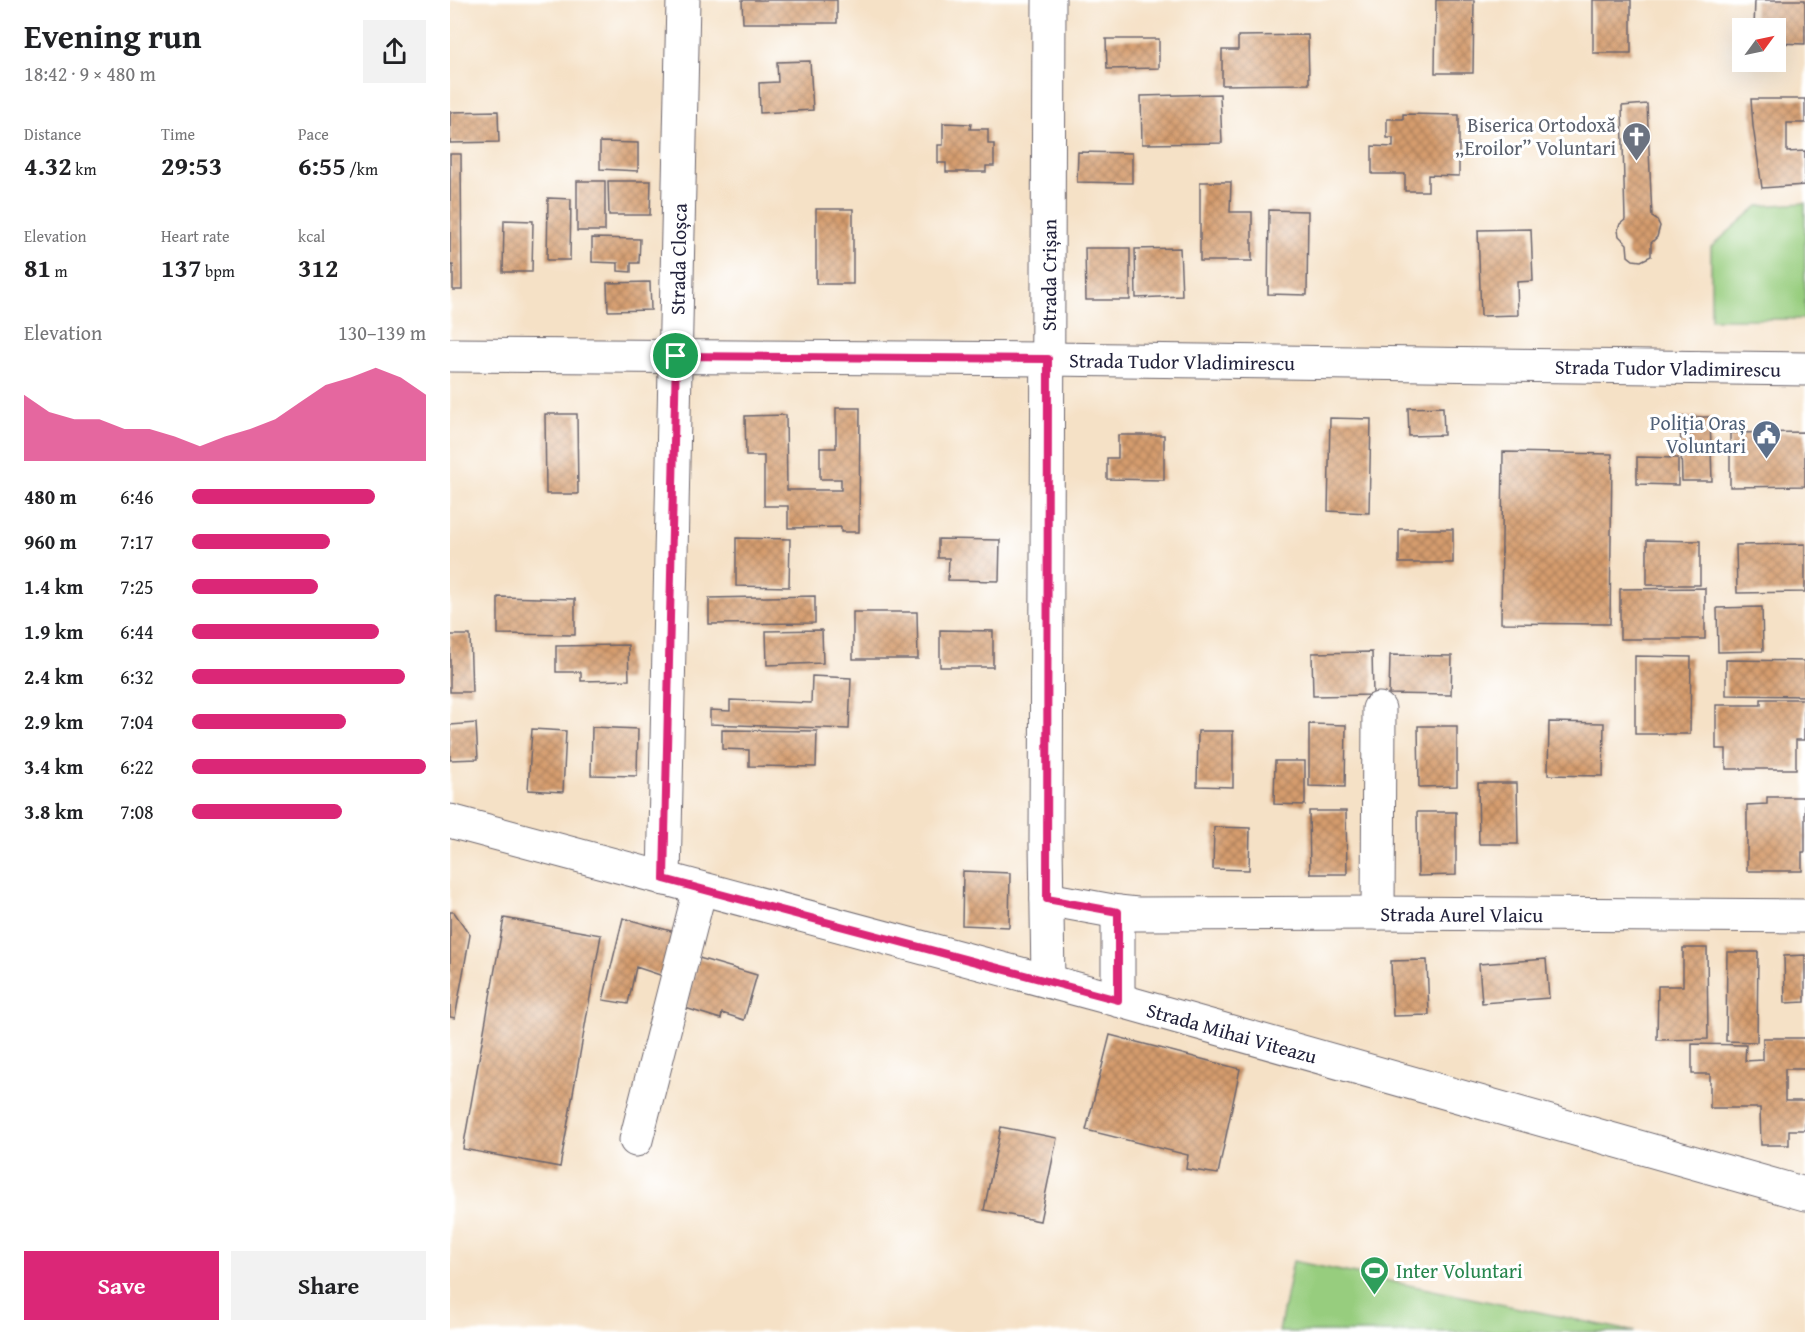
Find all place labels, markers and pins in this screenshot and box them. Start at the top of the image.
place label: Biserica Ortodoxă „Eroilor” Voluntari [1455,110,1617,162]
church icon: Biserica Ortodoxă „Eroilor” Voluntari [1621,120,1653,162]
pin [650,330,701,381]
place label: Poliția Oraș Voluntari [1650,408,1746,460]
public building icon: Poliția Oraș Voluntari [1751,418,1783,460]
sports icon: Inter Voluntari [1359,1254,1391,1296]
place label: Inter Voluntari [1396,1256,1523,1285]

